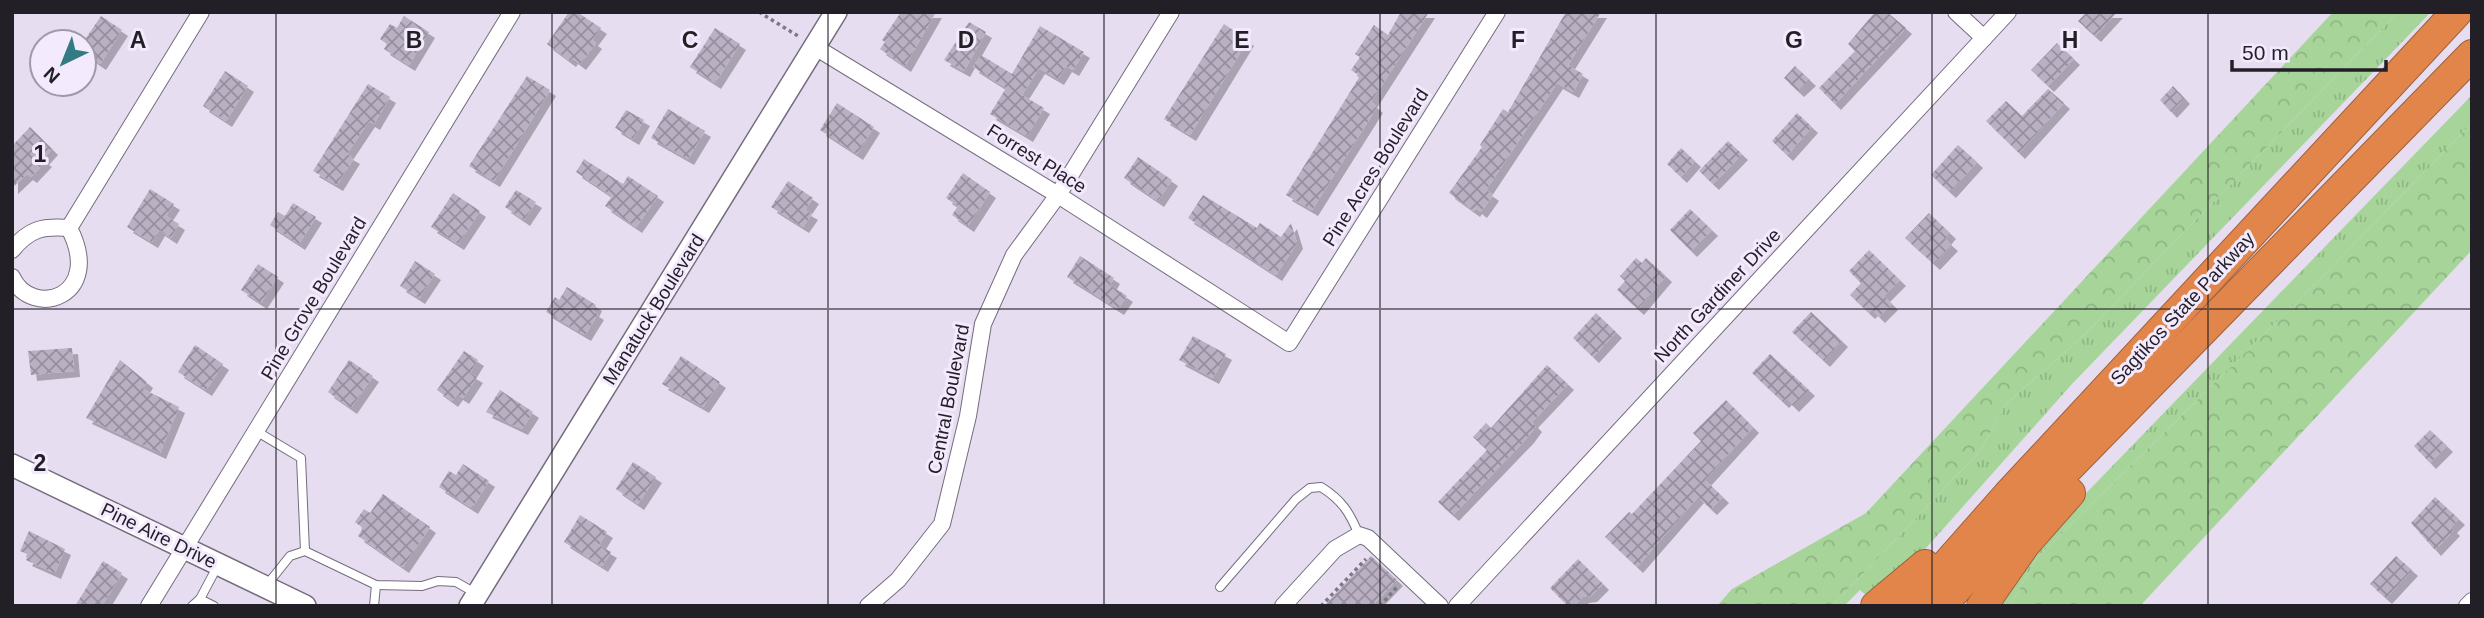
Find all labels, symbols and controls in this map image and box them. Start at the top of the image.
text: A [130,27,146,53]
text: B [406,27,422,53]
text: C [682,27,698,53]
text: D [958,27,974,53]
text: E [1234,27,1250,53]
text: F [1511,27,1525,53]
text: G [1785,27,1803,53]
text: H [2062,27,2078,53]
north arrow [28,28,98,98]
scale bar [2232,28,2386,72]
text: 50 m [2242,41,2289,64]
text: N [40,63,64,87]
street label: Pine Acres Boulevard [1318,85,1432,250]
street label: Forrest Place [983,120,1090,197]
text: 1 [34,141,47,167]
street label: Pine Grove Boulevard [257,213,370,383]
street label: North Gardiner Drive [1650,224,1785,367]
street label: Sagtikos State Parkway [2106,227,2259,389]
street label: Manatuck Boulevard [599,230,708,388]
street label: Central Boulevard [924,322,973,476]
text: 2 [34,450,46,476]
street label: Pine Aire Drive [98,498,220,572]

